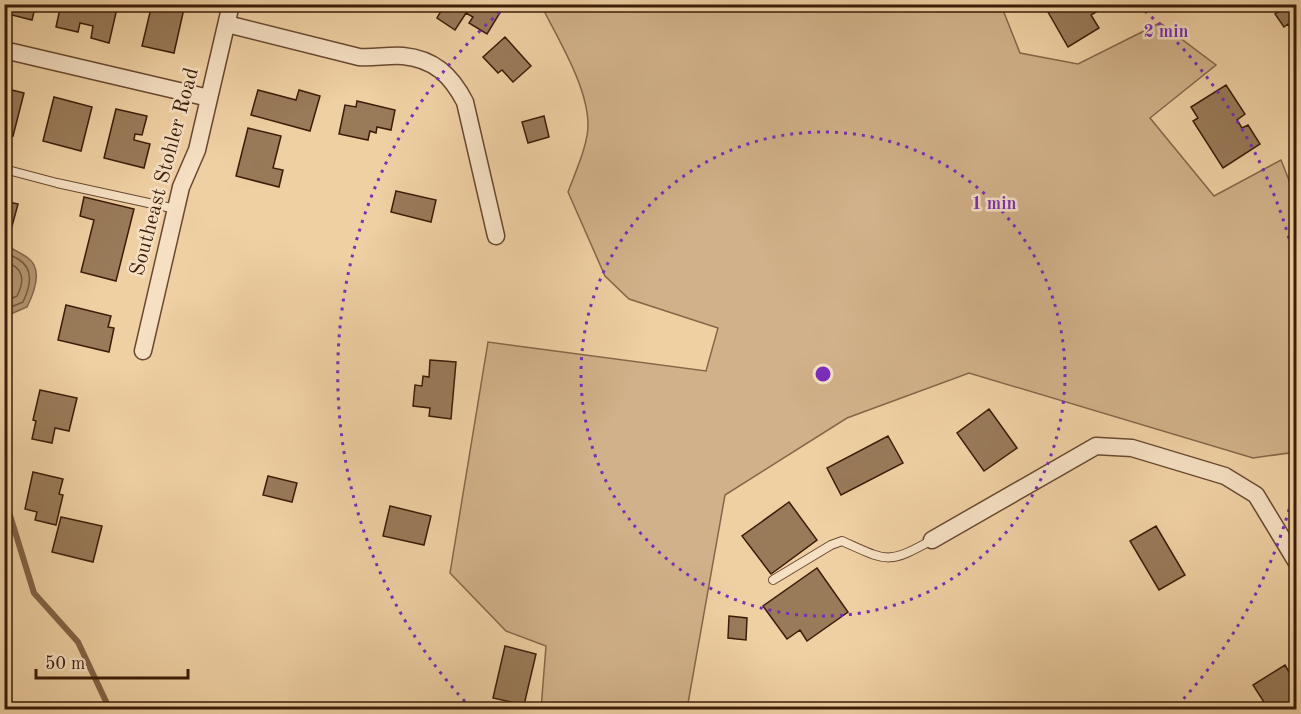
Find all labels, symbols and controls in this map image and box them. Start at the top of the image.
text: 2 min [1143,23,1189,41]
street label: Southeast Stohler Road [127,66,203,278]
text: 1 min [971,195,1017,213]
centre of rings [813,364,833,384]
scale bar [36,642,188,680]
text: 50 m [45,655,85,673]

